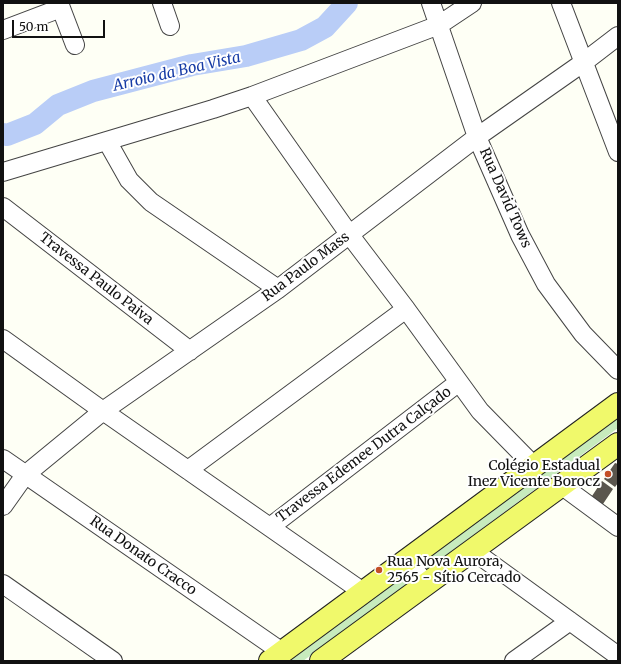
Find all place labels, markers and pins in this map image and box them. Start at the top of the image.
place label: Colégio Estadual Inez Vicente Borocz [468,458,600,490]
marker: Colégio Estadual Inez Vicente Borocz [603,469,613,479]
place label: Rua Nova Aurora, 2565 - Sítio Cercado [387,554,521,586]
marker: Rua Nova Aurora, 2565 - Sítio Cercado [374,565,384,575]

